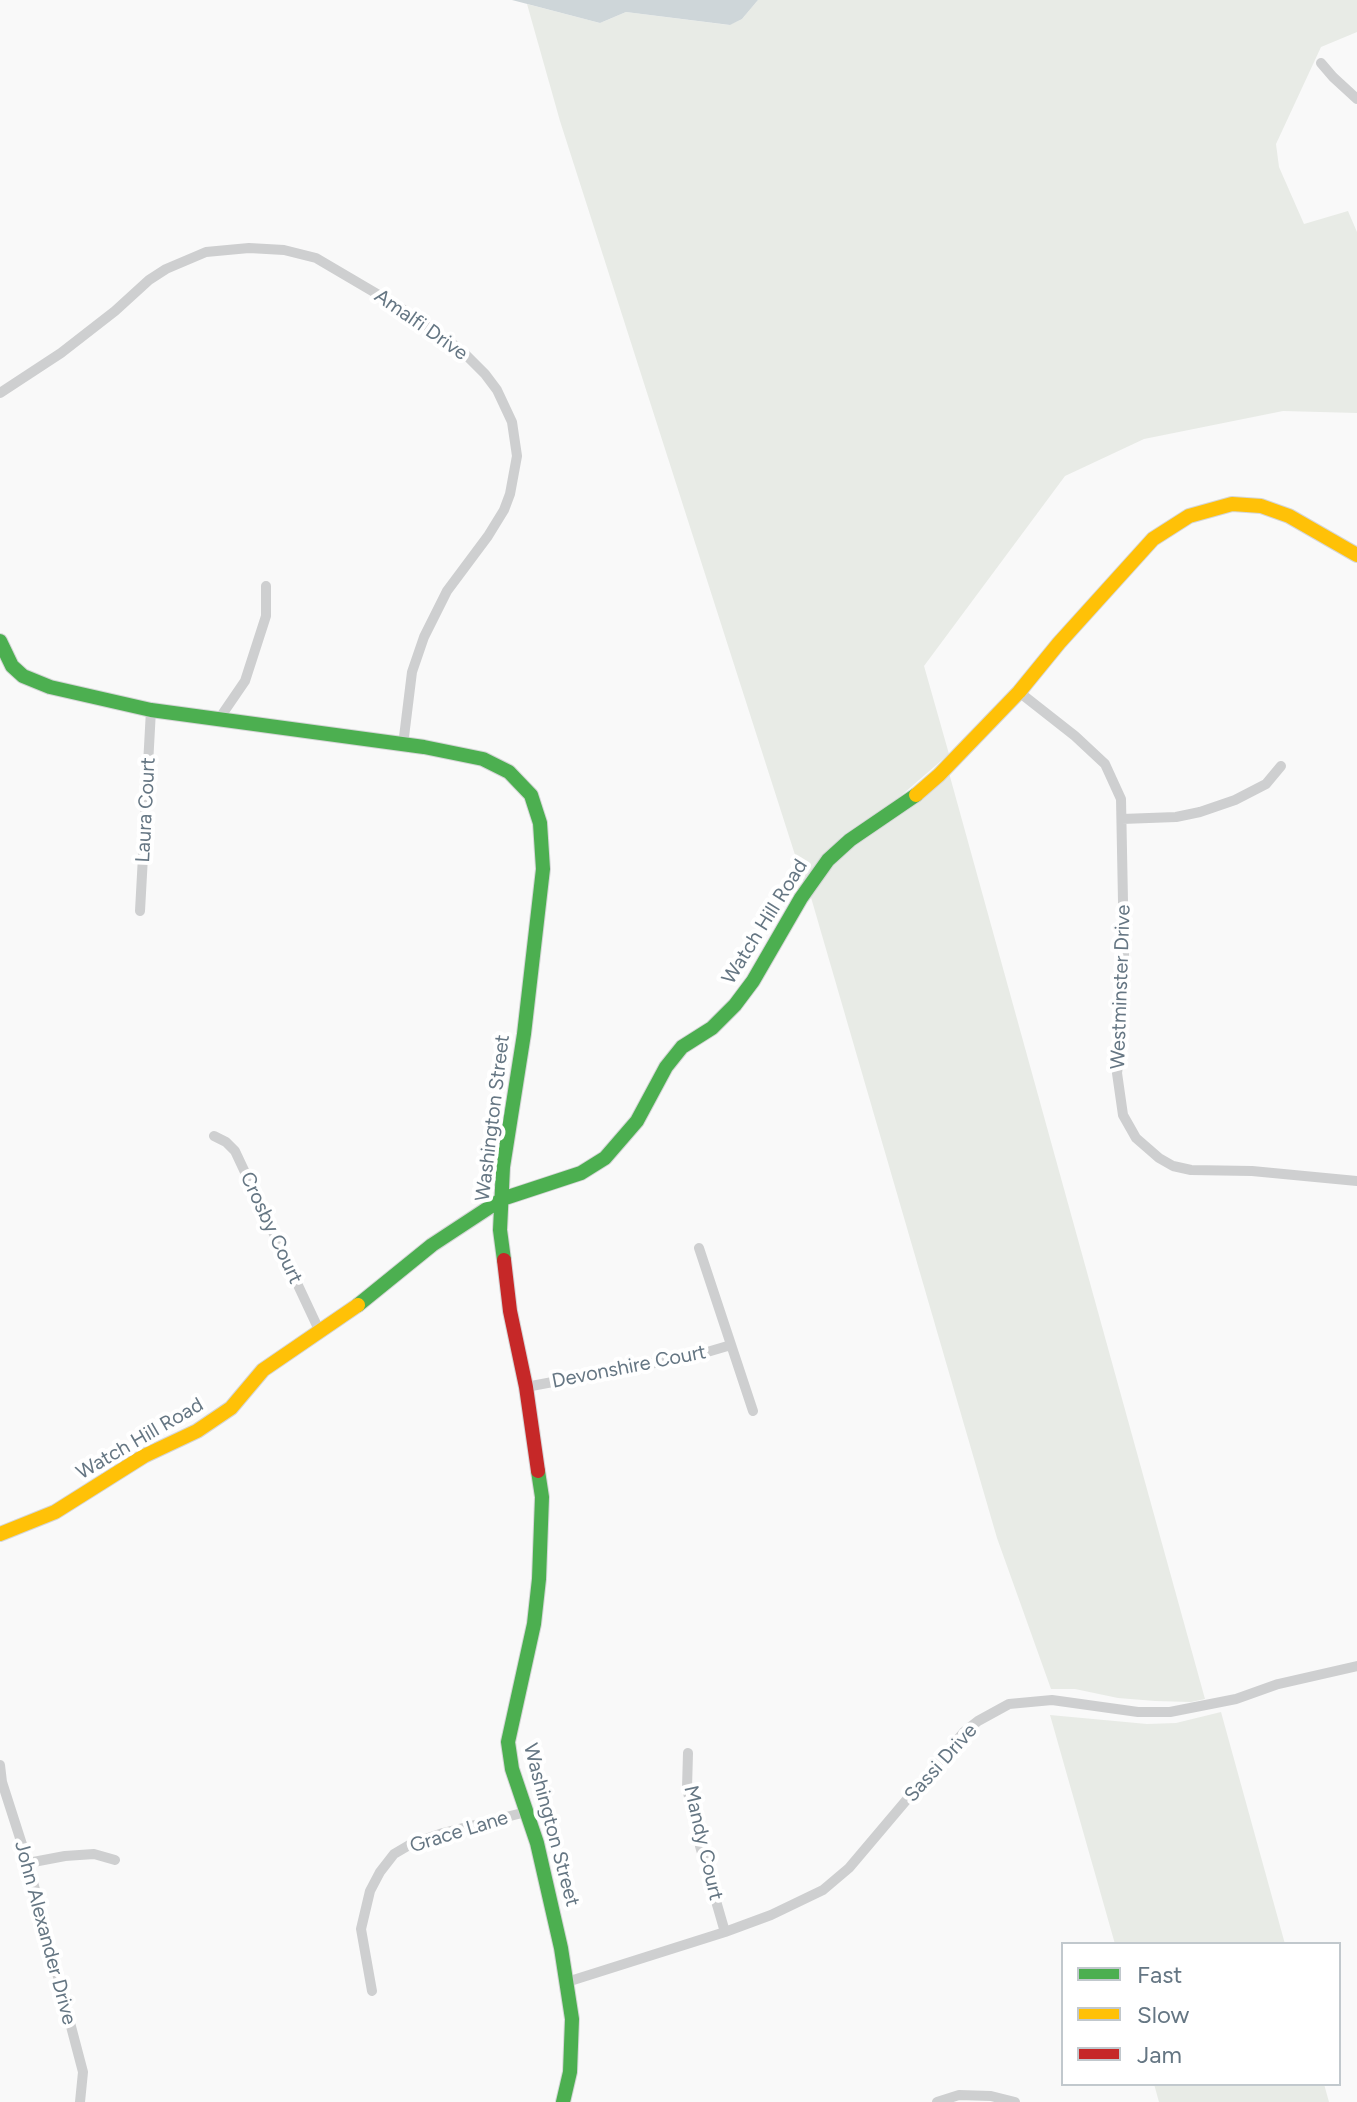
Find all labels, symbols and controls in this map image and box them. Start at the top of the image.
street label: Amalfi Drive [370,284,472,366]
street label: Laura Court [131,757,161,863]
street label: Watch Hill Road [717,855,813,989]
street label: Westminster Drive [1106,904,1136,1070]
street label: Washington Street [471,1033,515,1203]
street label: Crosby Court [235,1168,307,1288]
street label: Devonshire Court [550,1340,708,1394]
street label: Watch Hill Road [72,1393,208,1485]
street label: Sassi Drive [900,1719,982,1807]
street label: Washington Street [518,1741,584,1909]
street label: Mandy Court [678,1783,728,1903]
street label: Grace Lane [407,1806,511,1858]
street label: John Alexander Drive [9,1838,81,2028]
legend [1061,1942,1341,2086]
text: Fast [1137,1960,1182,1989]
text: Slow [1137,2000,1189,2029]
text: Jam [1137,2040,1182,2069]

